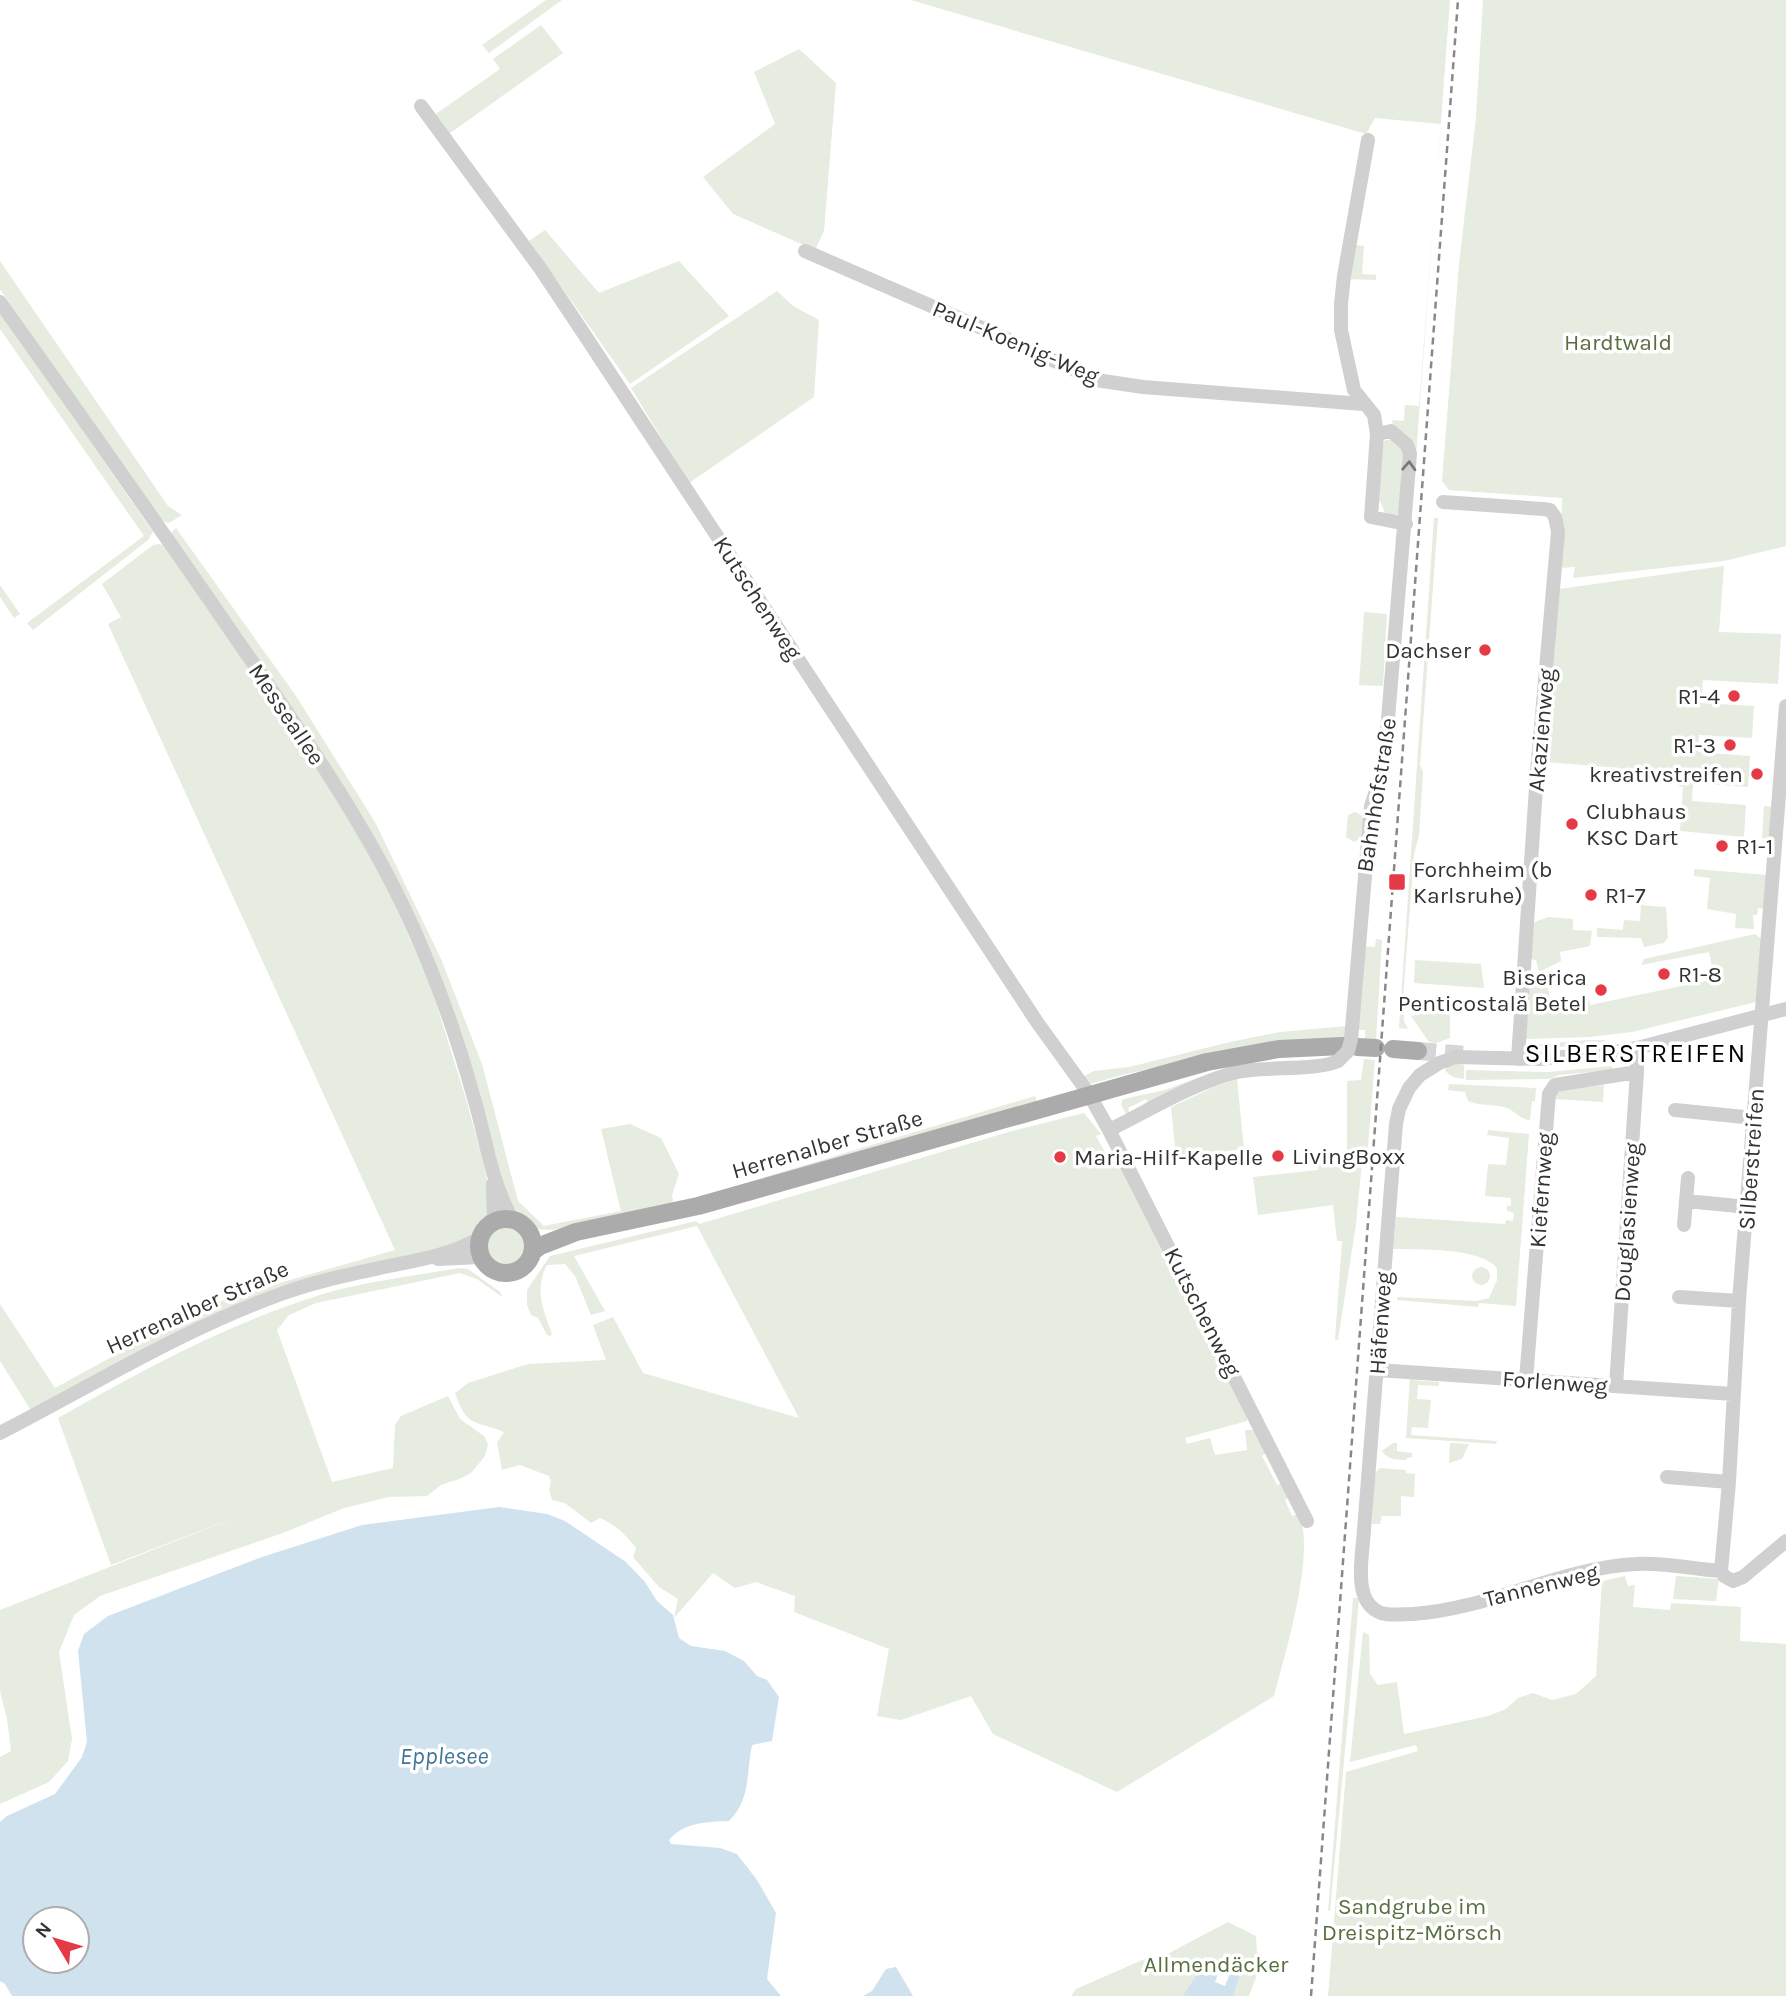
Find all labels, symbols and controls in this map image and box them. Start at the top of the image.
street label: Paul-Koenig-Weg [928,295,1103,390]
park label: Hardtwald [1564,329,1672,356]
one-way arrow [1402,461,1417,472]
street label: Kutschenweg [708,532,807,665]
place label: Dachser [1385,637,1472,664]
marker: Dachser [1477,642,1493,658]
street label: Messeallee [243,658,330,770]
street label: Akazienweg [1523,667,1560,793]
place label: R1-4 [1677,683,1720,710]
marker: R1-4 [1726,688,1742,704]
street label: Bahnhofstraße [1351,716,1402,874]
place label: R1-3 [1673,732,1716,759]
marker: R1-3 [1722,737,1738,753]
place label: kreativstreifen [1589,761,1743,788]
marker: kreativstreifen [1749,766,1765,782]
place label: Clubhaus KSC Dart [1586,798,1687,851]
marker: Clubhaus KSC Dart [1564,816,1580,832]
place label: R1-1 [1736,833,1773,860]
marker: R1-1 [1714,838,1730,854]
place label: Forchheim (b Karlsruhe) [1413,856,1552,909]
marker: Forchheim (b Karlsruhe) [1387,872,1407,892]
place label: R1-7 [1605,882,1646,909]
marker: R1-7 [1583,887,1599,903]
place label: R1-8 [1678,961,1722,988]
place label: Biserica Penticostală Betel [1398,964,1587,1017]
marker: R1-8 [1656,966,1672,982]
marker: Biserica Penticostală Betel [1593,982,1609,998]
district label: SILBERSTREIFEN [1525,1038,1747,1069]
street label: Silberstreifen [1733,1087,1770,1231]
street label: Herrenalber Straße [729,1104,926,1185]
street label: Kiefernweg [1524,1131,1559,1249]
street label: Douglasienweg [1608,1141,1647,1303]
place label: LivingBoxx [1292,1143,1406,1170]
place label: Maria-Hilf-Kapelle [1074,1144,1263,1171]
marker: LivingBoxx [1270,1148,1286,1164]
marker: Maria-Hilf-Kapelle [1052,1149,1068,1165]
street label: Kutschenweg [1158,1243,1247,1381]
street label: Herrenalber Straße [102,1255,293,1360]
street label: Häfenweg [1363,1271,1398,1375]
street label: Forlenweg [1501,1365,1609,1400]
street label: Tannenweg [1481,1558,1601,1613]
water label: Epplesee [400,1742,488,1770]
park label: Sandgrube im Dreispitz-Mörsch [1322,1893,1502,1946]
north arrow [21,1905,91,1975]
text: N [31,1918,56,1942]
park label: Allmendäcker [1144,1951,1289,1978]

